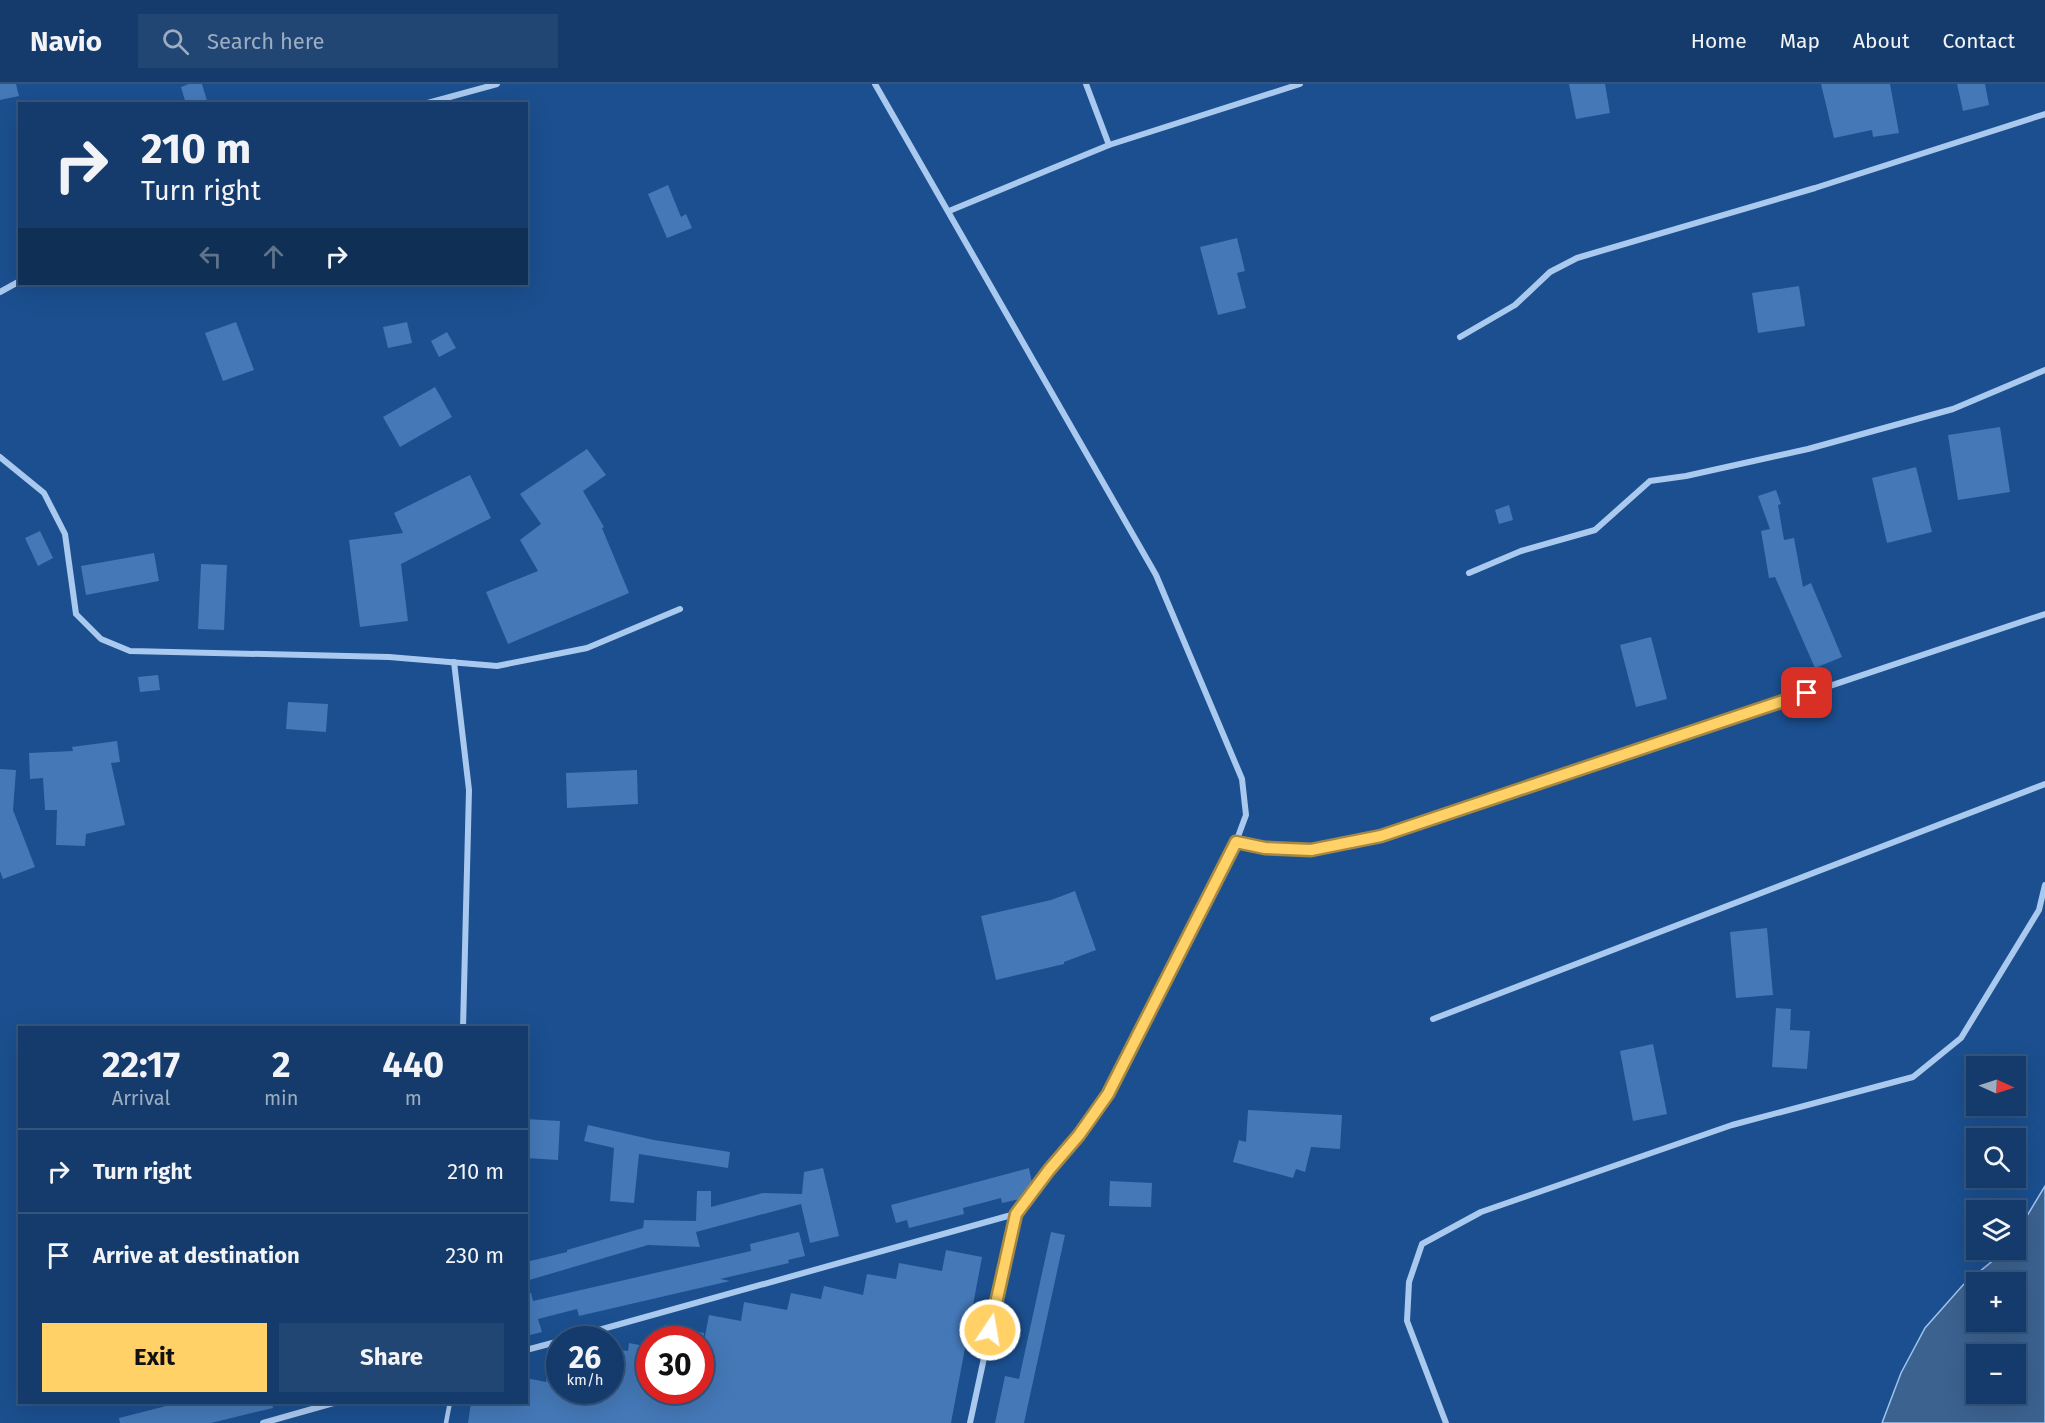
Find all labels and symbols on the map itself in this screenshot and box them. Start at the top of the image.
pin [1781,667,1832,718]
north arrow [1966,1056,2026,1116]
position arrow [958,1298,1022,1362]
speed limit sign: 30 [636,1326,714,1404]

